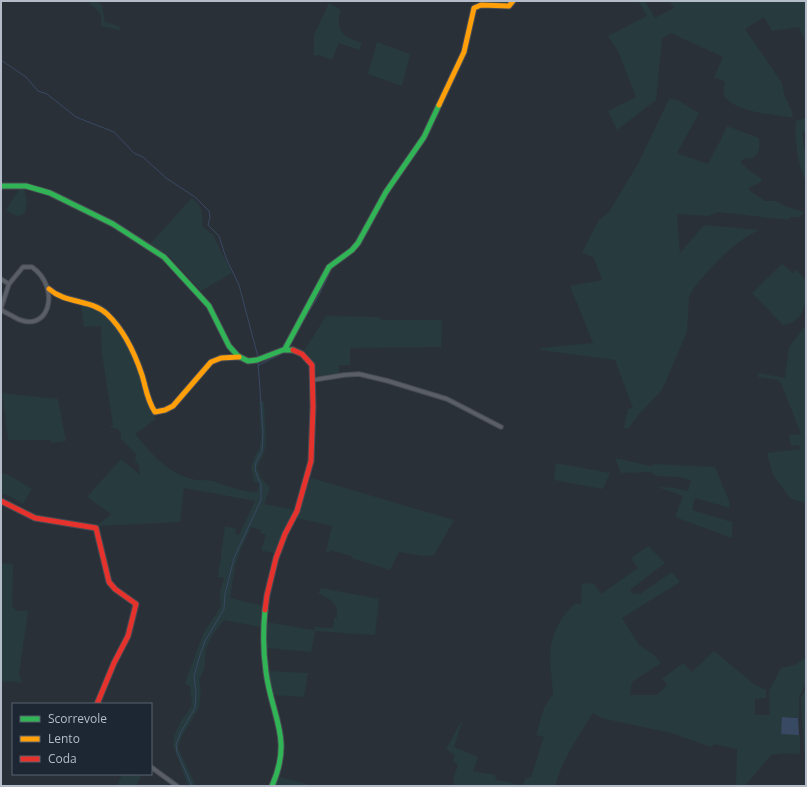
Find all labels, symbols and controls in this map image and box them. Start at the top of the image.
legend [12,703,152,775]
text: Scorrevole [48,710,107,727]
text: Lento [48,730,80,747]
text: Coda [48,750,77,767]

